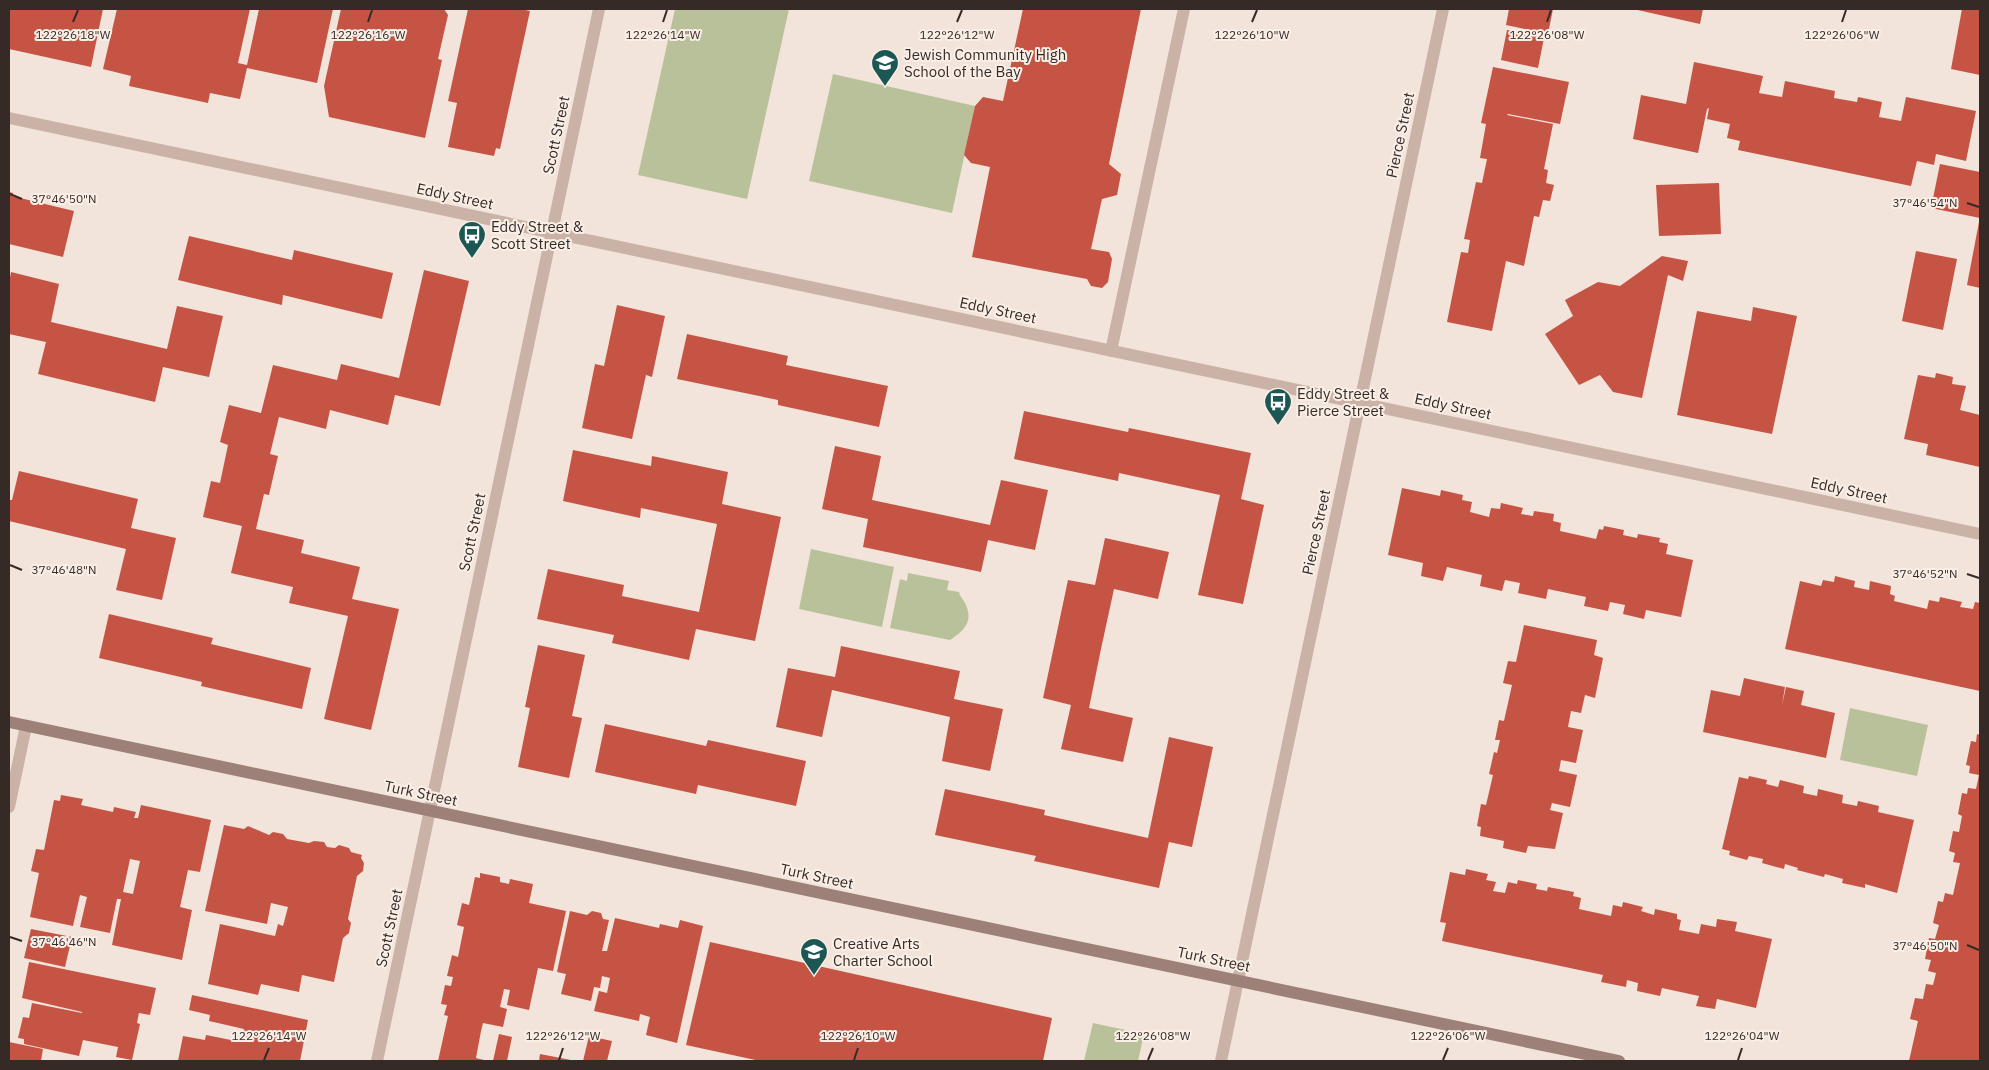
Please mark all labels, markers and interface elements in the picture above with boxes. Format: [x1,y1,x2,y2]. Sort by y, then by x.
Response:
text: 122°26'18"W [36,27,111,42]
text: 122°26'16"W [331,27,406,42]
text: 122°26'14"W [626,27,701,42]
text: 122°26'12"W [920,27,995,42]
text: 122°26'10"W [1215,27,1290,42]
text: 122°26'08"W [1510,27,1585,42]
text: 122°26'06"W [1805,27,1880,42]
place label: Jewish Community High School of the Bay [904,45,1066,81]
school or university icon: Jewish Community High School of the Bay [870,48,900,87]
street label: Pierce Street [1382,91,1418,179]
street label: Scott Street [538,94,574,176]
street label: Eddy Street [415,179,495,213]
text: 37°46'50"N [31,191,97,206]
text: 37°46'54"N [1892,195,1958,210]
place label: Eddy Street & Scott Street [491,217,584,253]
bus stop icon: Eddy Street & Scott Street [457,220,487,259]
street label: Eddy Street [958,293,1038,327]
place label: Eddy Street & Pierce Street [1297,384,1390,420]
bus stop icon: Eddy Street & Pierce Street [1263,387,1293,426]
street label: Eddy Street [1413,389,1493,423]
street label: Eddy Street [1809,473,1889,507]
street label: Pierce Street [1298,488,1334,576]
street label: Scott Street [454,491,490,573]
text: 37°46'48"N [31,562,97,577]
text: 37°46'52"N [1892,566,1958,581]
street label: Turk Street [383,776,459,810]
street label: Turk Street [779,859,855,893]
street label: Scott Street [371,887,407,969]
text: 37°46'46"N [31,934,97,949]
place label: Creative Arts Charter School [833,934,933,970]
school or university icon: Creative Arts Charter School [799,937,829,976]
text: 37°46'50"N [1892,938,1958,953]
street label: Turk Street [1176,942,1252,976]
text: 122°26'14"W [232,1028,307,1043]
text: 122°26'12"W [526,1028,601,1043]
text: 122°26'10"W [821,1028,896,1043]
text: 122°26'08"W [1116,1028,1191,1043]
text: 122°26'06"W [1411,1028,1486,1043]
text: 122°26'04"W [1705,1028,1780,1043]

